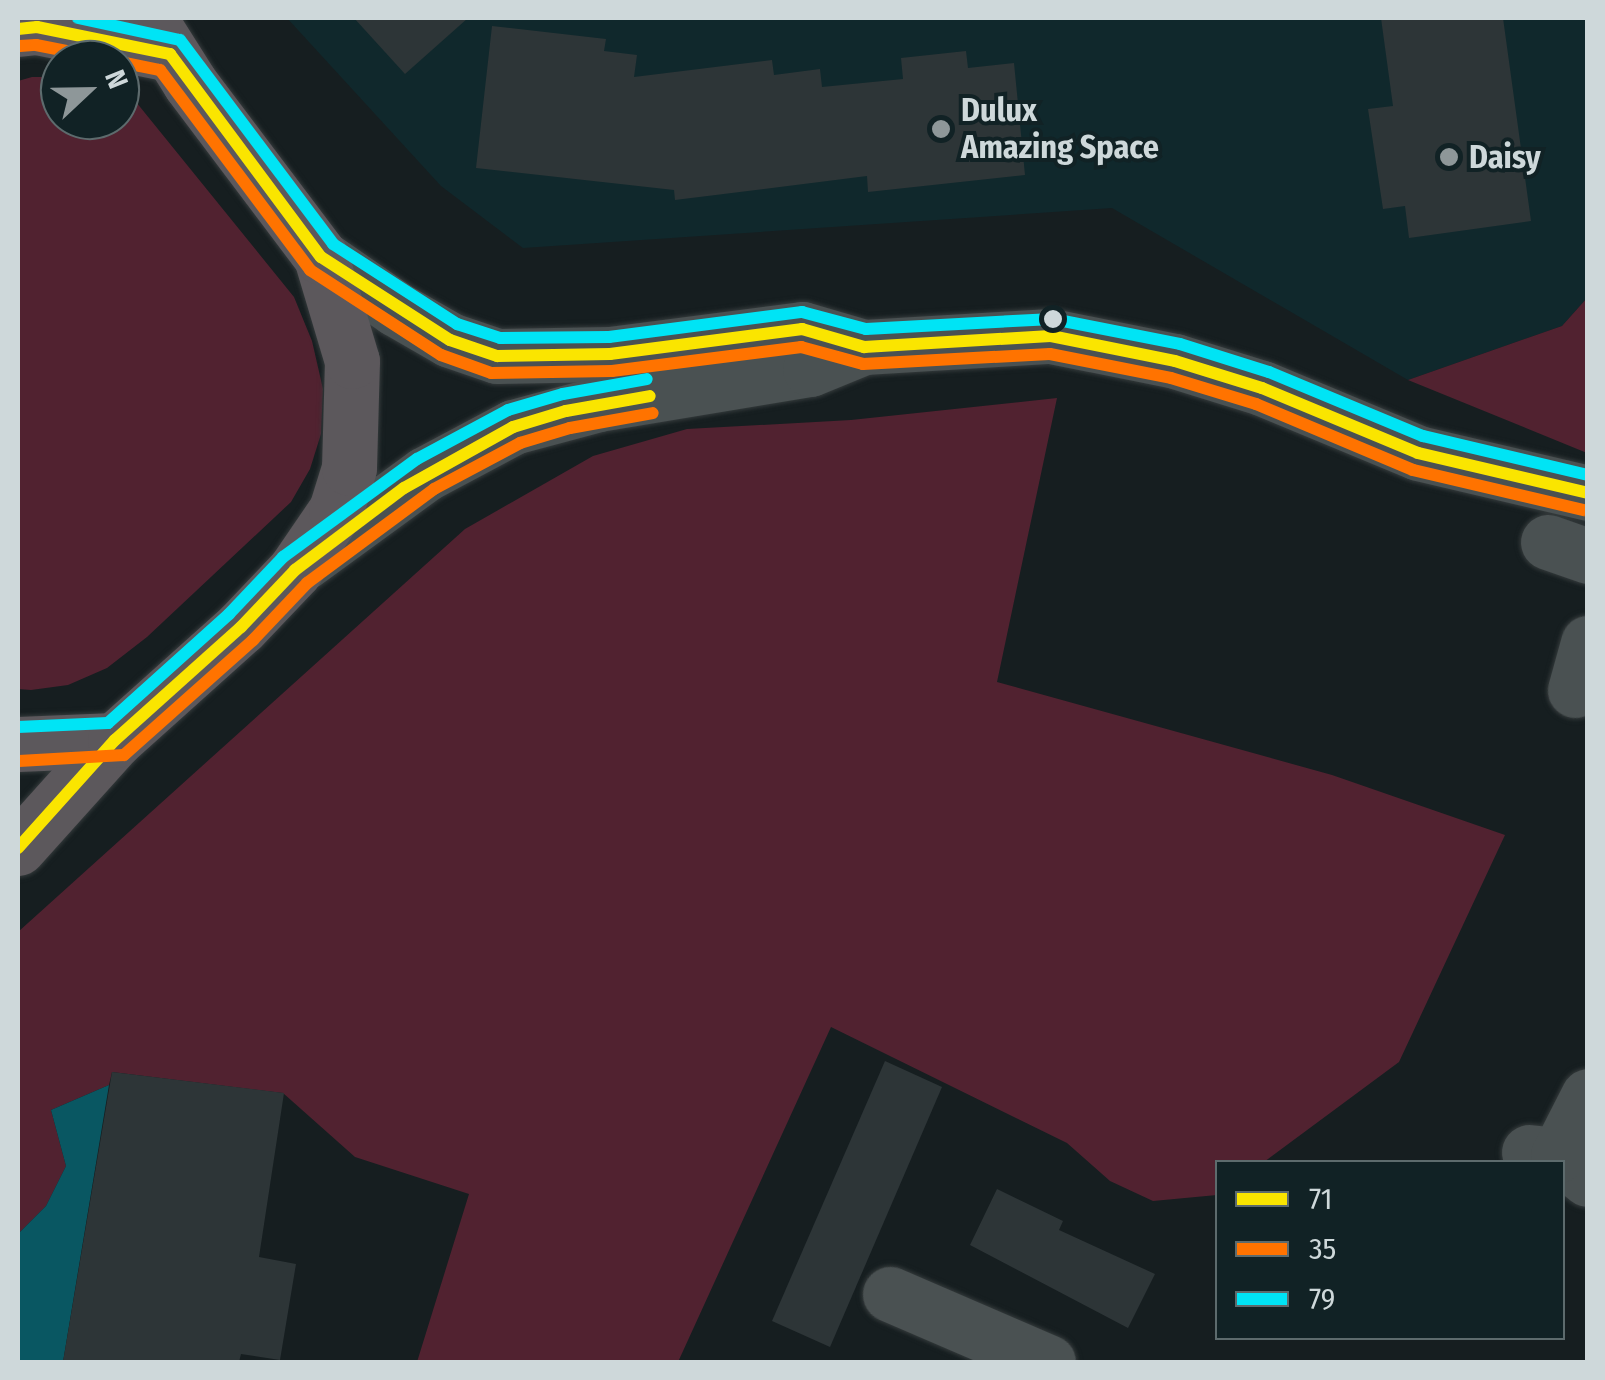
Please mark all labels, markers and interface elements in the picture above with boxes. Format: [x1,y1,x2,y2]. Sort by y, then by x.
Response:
north arrow [40,40,140,140]
text: N [98,65,135,93]
place label: Dulux Amazing Space [961,92,1159,167]
marker: Dulux Amazing Space [930,118,952,140]
place label: Daisy [1469,138,1541,176]
marker: Daisy [1438,146,1460,168]
unlabelled marker [1043,309,1063,329]
legend [1215,1160,1565,1340]
text: 71 [1309,1181,1332,1217]
text: 35 [1309,1231,1336,1267]
text: 79 [1309,1281,1335,1317]

